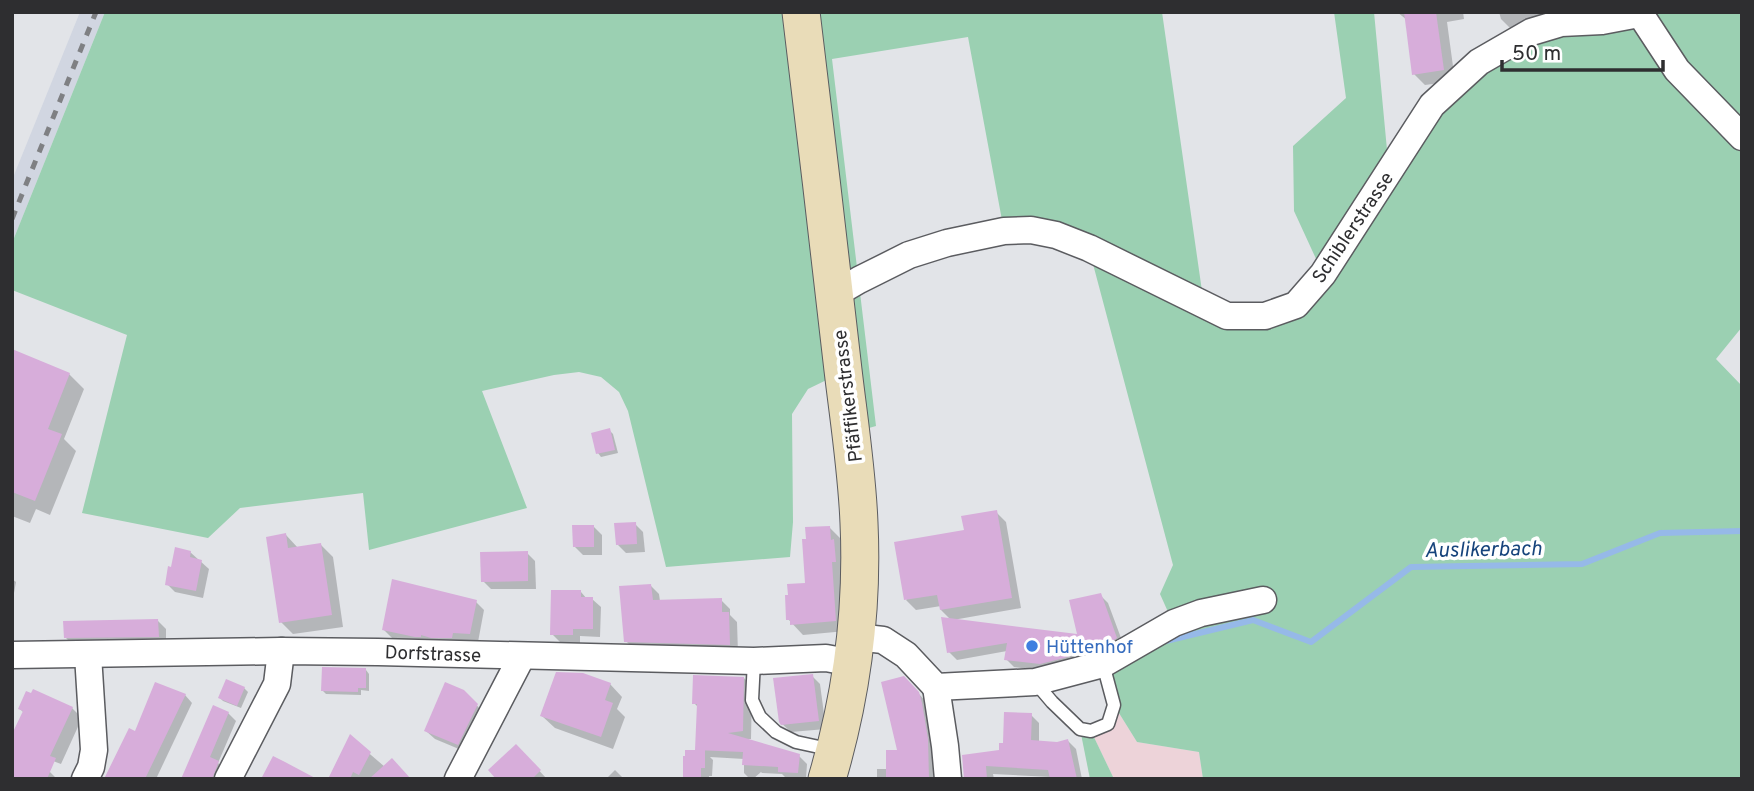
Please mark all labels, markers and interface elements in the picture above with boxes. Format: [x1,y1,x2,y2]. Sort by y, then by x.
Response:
scale bar [1502,28,1663,72]
text: 50 m [1512,41,1561,68]
street label: Schiblerstrasse [1308,168,1400,288]
street label: Pfäffikerstrasse [829,328,869,463]
water label: Auslikerbach [1424,536,1543,565]
place label: Hüttenhof [1046,636,1133,660]
marker: Hüttenhof [1024,638,1040,654]
street label: Dorfstrasse [384,641,482,669]

